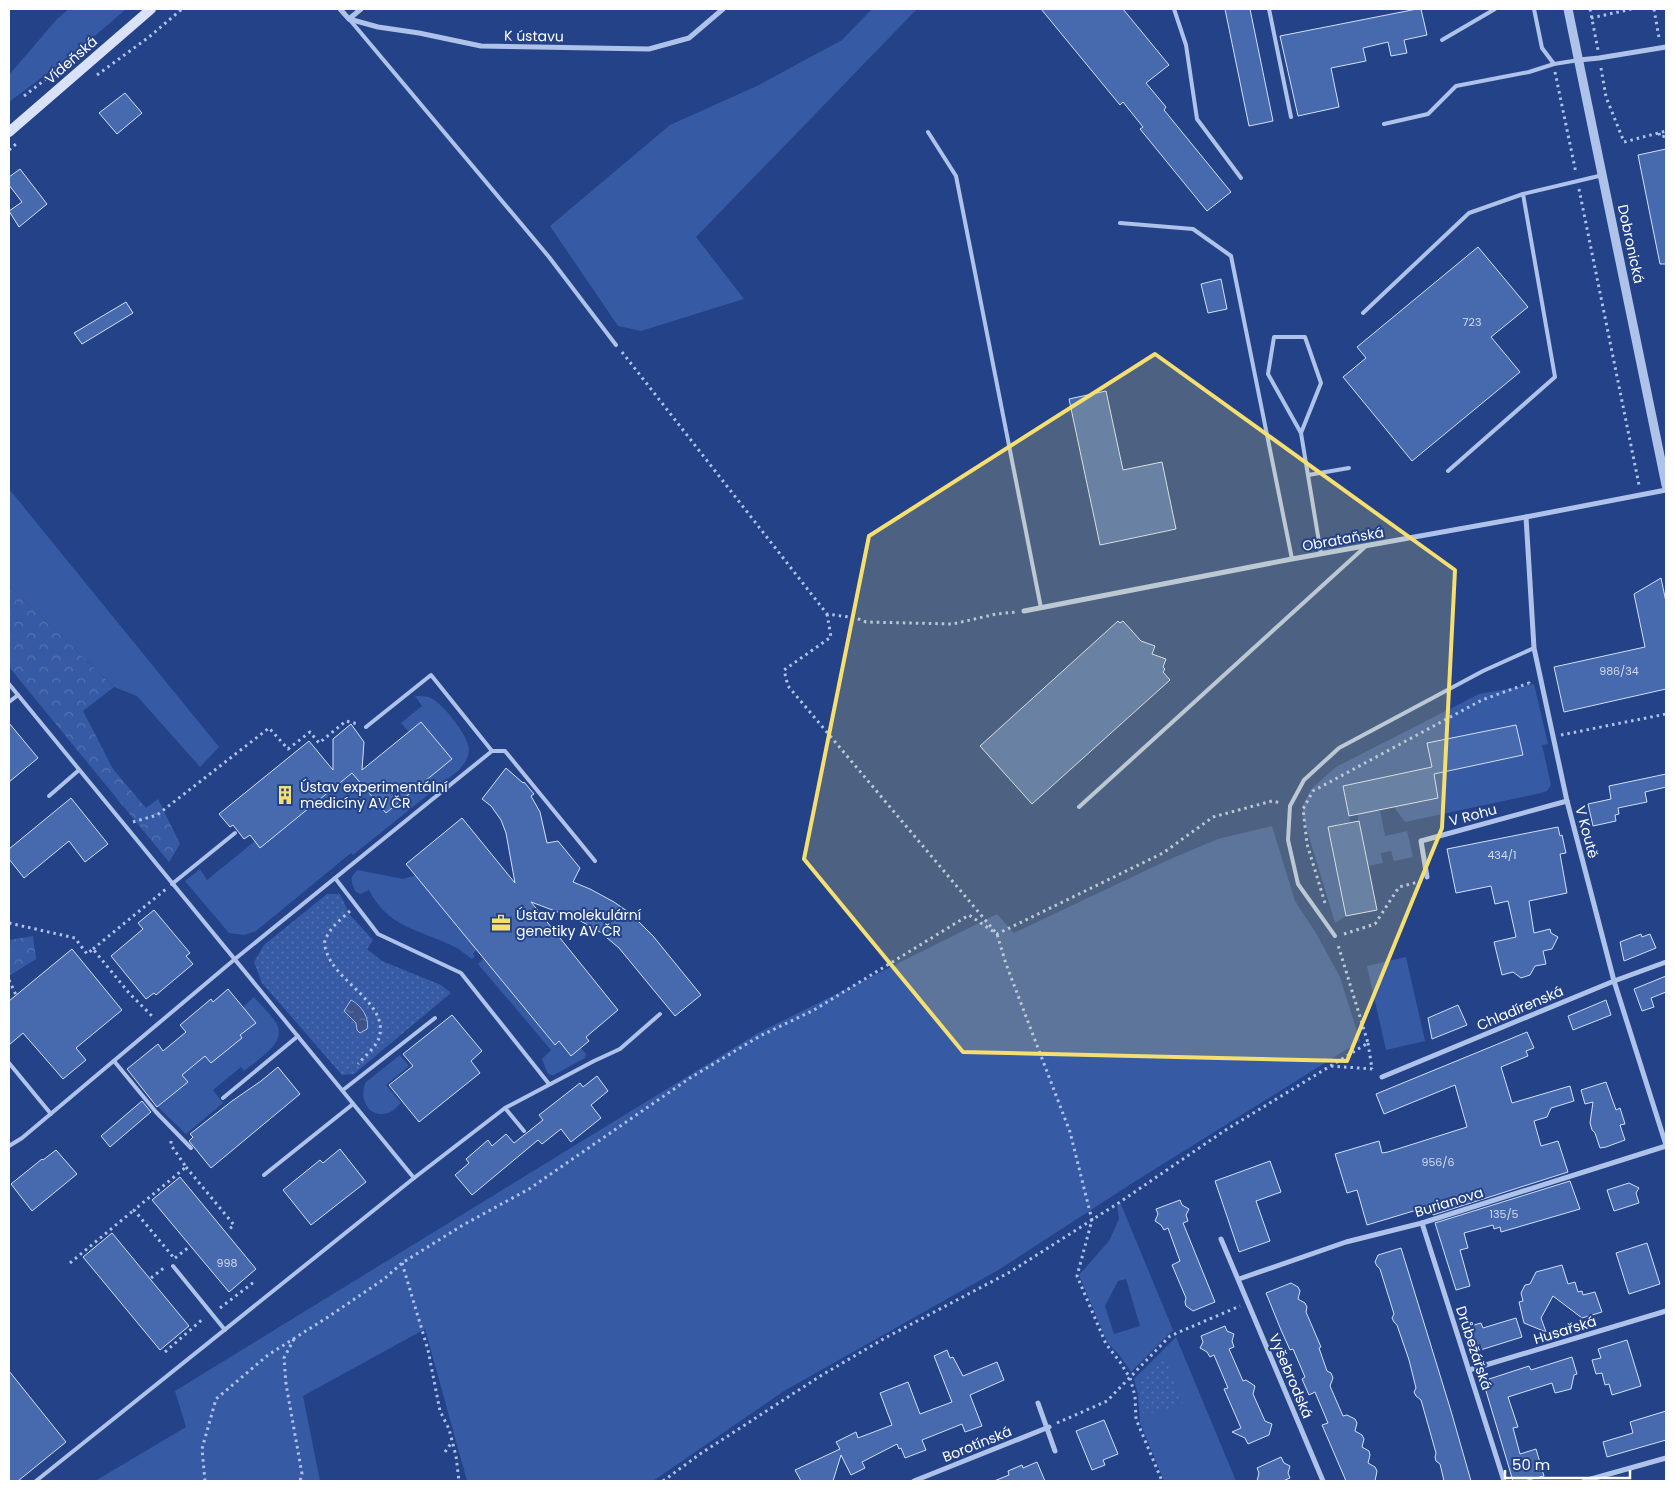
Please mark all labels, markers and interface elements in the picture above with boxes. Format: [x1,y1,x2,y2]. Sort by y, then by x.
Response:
street label: K ústavu [504,25,564,47]
street label: Vídeňská [40,31,102,89]
street label: Dobronická [1613,203,1649,285]
house number: 723 [1463,314,1481,330]
street label: Obrataňská [1301,522,1385,556]
house number: 986/34 [1599,663,1639,679]
place label: Ústav experimentální medicíny AV ČR [300,777,448,813]
building icon: Ústav experimentální medicíny AV ČR [274,784,296,806]
street label: V Rohu [1447,799,1499,831]
street label: V Koutě [1570,804,1604,861]
house number: 434/1 [1487,847,1517,863]
place label: Ústav molekulární genetiky AV ČR [516,905,642,941]
office icon: Ústav molekulární genetiky AV ČR [490,912,512,934]
street label: Chladírenská [1474,981,1566,1035]
house number: 956/6 [1421,1154,1455,1170]
street label: Burianova [1412,1182,1486,1222]
house number: 135/5 [1489,1206,1519,1222]
house number: 998 [217,1255,237,1271]
street label: Drůbežářská [1451,1303,1497,1393]
street label: Husařská [1531,1311,1599,1349]
street label: Vyšebrodská [1264,1330,1318,1422]
street label: Borotínská [939,1421,1015,1467]
scale bar [1505,1448,1630,1480]
text: 50 m [1512,1454,1550,1475]

